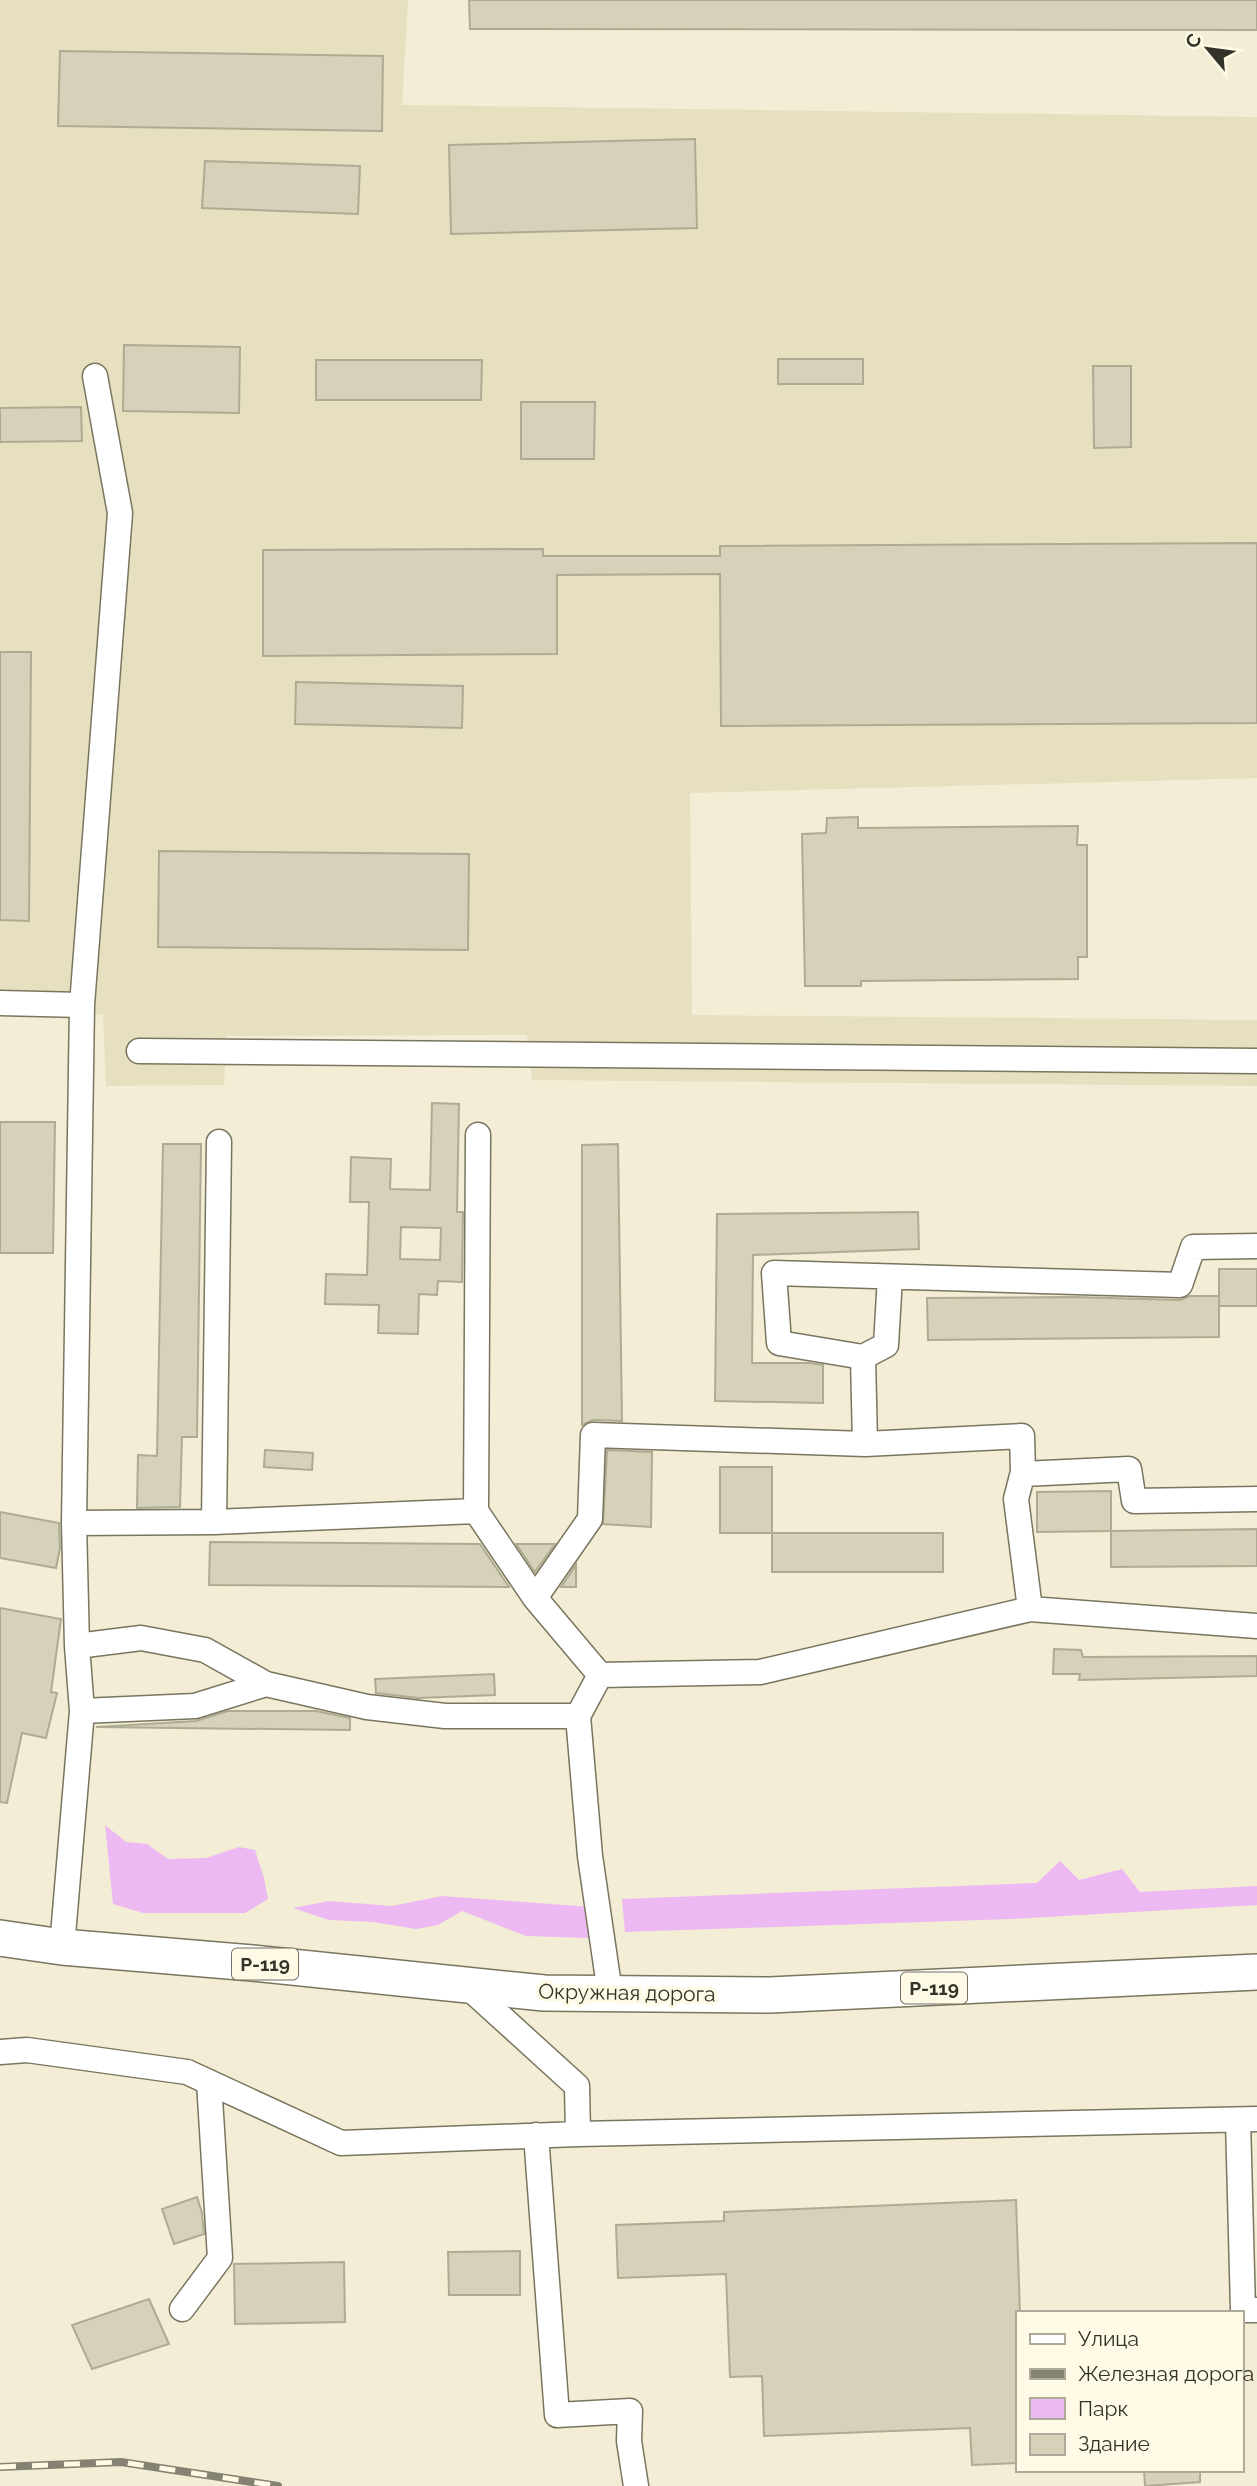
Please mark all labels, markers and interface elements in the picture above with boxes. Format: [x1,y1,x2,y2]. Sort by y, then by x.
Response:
north arrow [1173,14,1243,84]
text: С [1180,30,1206,52]
road number: Р-119 [232,1948,298,1980]
road number: Р-119 [901,1972,967,2004]
street label: Окружная дорога [538,1978,716,2007]
legend [1016,2311,1243,2472]
text: Улица [1078,2326,1139,2351]
text: Железная дорога [1078,2361,1254,2386]
text: Парк [1078,2396,1128,2421]
text: Здание [1078,2431,1150,2456]

